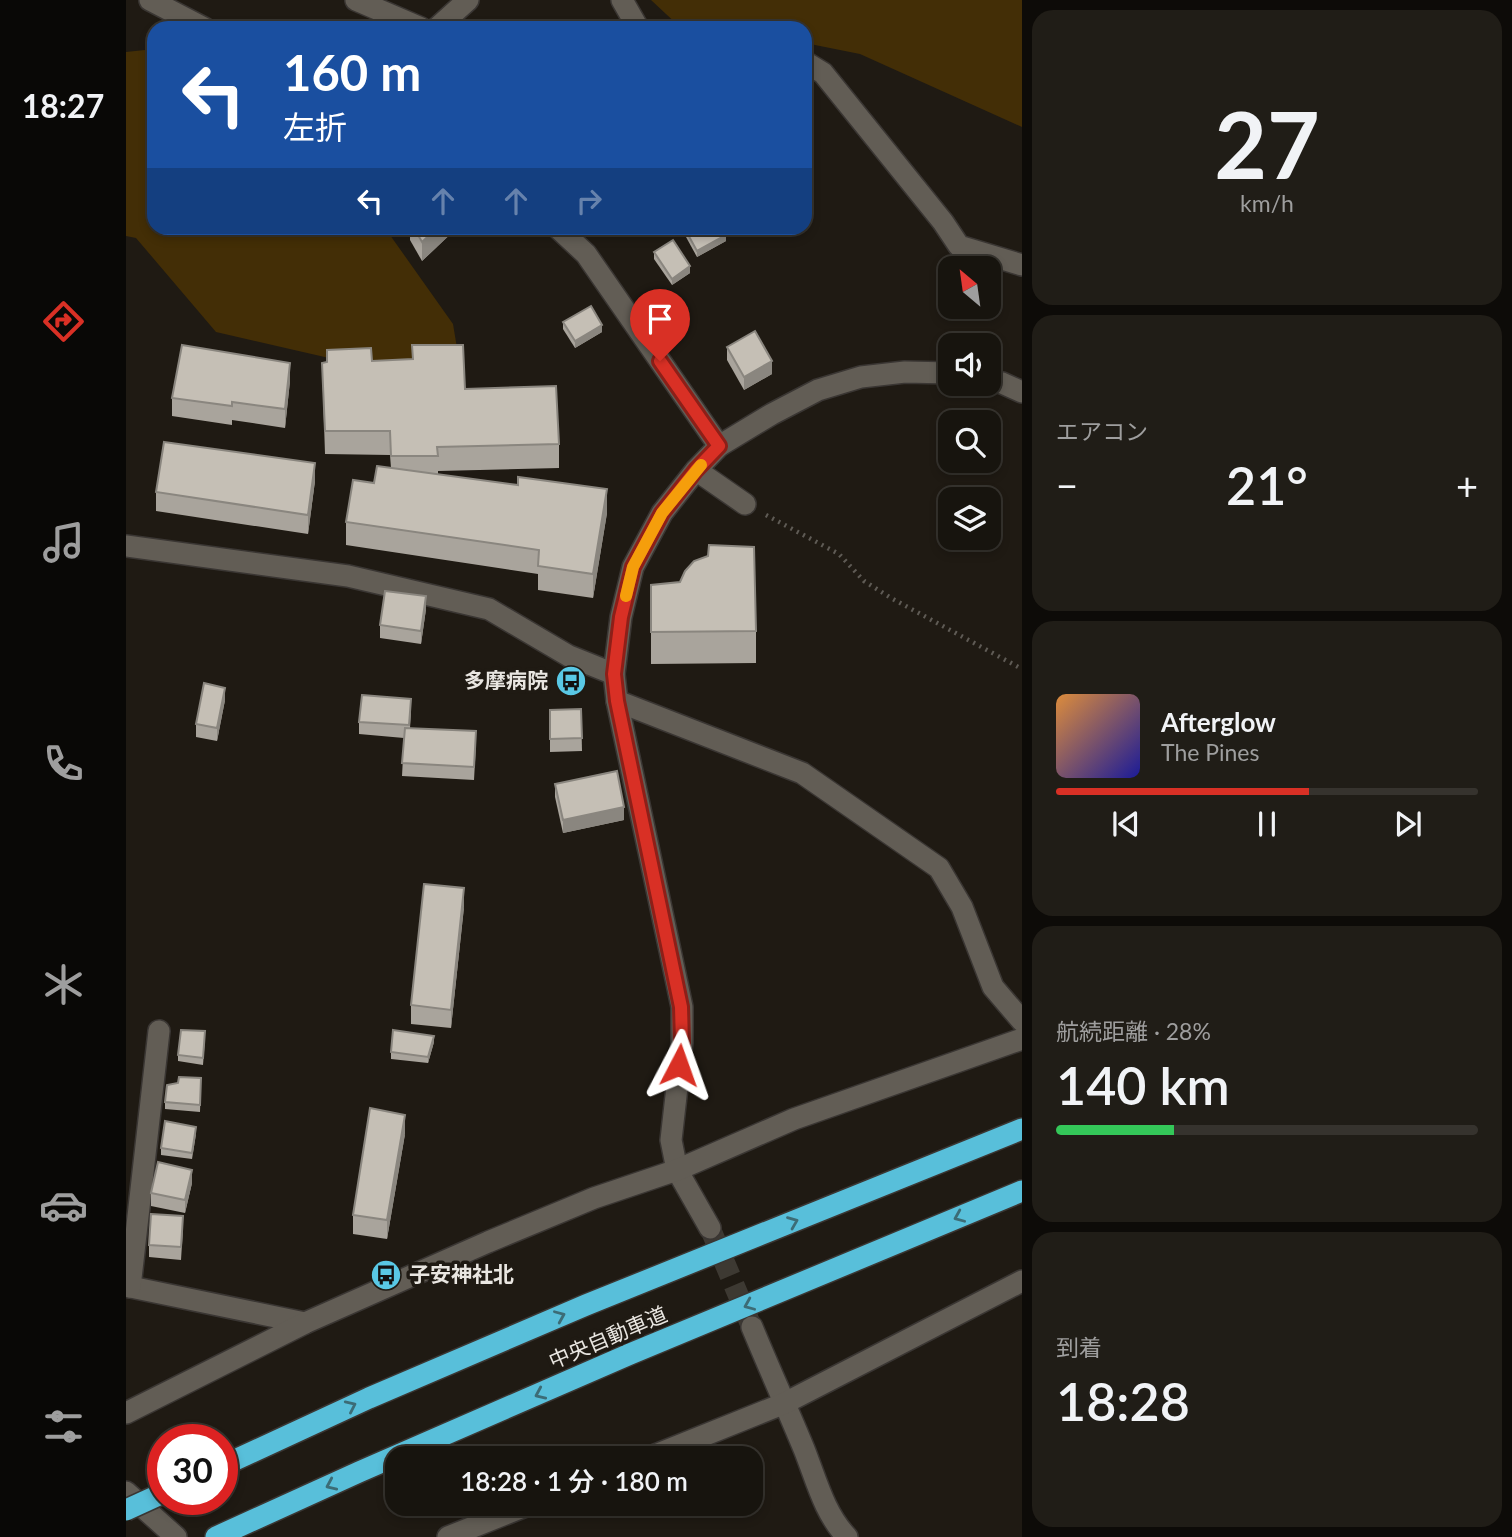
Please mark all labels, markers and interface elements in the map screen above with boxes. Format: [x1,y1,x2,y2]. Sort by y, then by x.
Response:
text: 160 m [283,43,421,101]
icon: left [168,49,259,140]
text: 18:27 [22,86,104,125]
text: 27 [1214,89,1320,198]
text: 左折 [283,107,347,146]
icon: left [351,182,389,220]
icon: ahead [424,182,462,220]
icon: ahead [497,182,535,220]
icon: right [570,182,608,220]
text: km/h [1240,189,1294,217]
north arrow [938,256,1001,318]
map controls [938,256,1001,550]
pin [630,289,690,361]
icon: directions [39,297,88,346]
icon: arrive [641,300,679,338]
button: sound [938,333,1001,396]
button: search [938,410,1001,473]
text: エアコン [1056,417,1148,445]
text: 21° [1226,454,1308,516]
text: − [1056,462,1078,508]
text: + [1456,462,1478,508]
button: layers [938,487,1001,550]
icon: music [39,518,88,567]
bus stop icon: 多摩病院 [554,664,588,698]
place label: 多摩病院 [464,667,548,692]
text: Afterglow [1161,706,1276,738]
text: The Pines [1161,738,1259,766]
icon: phone [39,739,88,788]
icon: previous [1107,805,1145,843]
icon: pause [1248,805,1286,843]
icon: next [1389,805,1427,843]
icon: climate [39,960,88,1009]
text: 航続距離 · 28% [1056,1017,1211,1045]
position arrow [642,1028,716,1102]
text: 140 km [1056,1054,1230,1116]
icon: car [39,1181,88,1230]
one-way arrow [954,1209,966,1223]
one-way arrow [787,1216,799,1230]
bus stop icon: 子安神社北 [369,1258,403,1292]
place label: 子安神社北 [409,1261,514,1286]
one-way arrow [744,1296,756,1310]
street label: 中央自動車道 [545,1300,670,1373]
one-way arrow [552,1310,565,1324]
text: 到着 [1056,1333,1102,1361]
text: 18:28 [1056,1370,1190,1432]
one-way arrow [534,1385,546,1399]
one-way arrow [344,1400,356,1414]
icon: filters [39,1402,88,1451]
speed limit sign: 30 [147,1424,238,1515]
text: 18:28 · 1 分 · 180 m [460,1465,688,1497]
one-way arrow [326,1477,338,1491]

